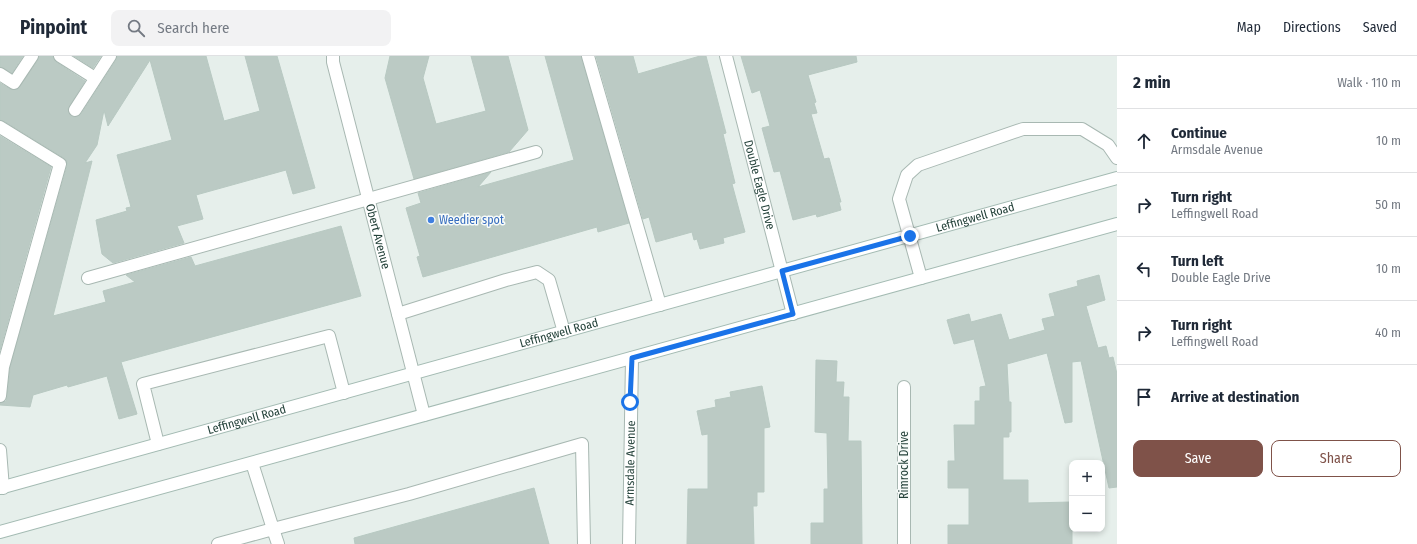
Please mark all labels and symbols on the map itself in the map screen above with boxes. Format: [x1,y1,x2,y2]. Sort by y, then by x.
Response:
street label: Double Eagle Drive [741,138,778,231]
street label: Leffingwell Road [934,200,1016,235]
street label: Obert Avenue [363,202,393,271]
place label: Weedier spot [439,213,504,227]
marker: Weedier spot [426,215,436,225]
route end [901,227,919,245]
street label: Leffingwell Road [518,315,600,350]
route start [621,393,639,411]
street label: Leffingwell Road [206,402,287,437]
street label: Armsdale Avenue [623,420,638,506]
street label: Rimrock Drive [897,431,911,499]

